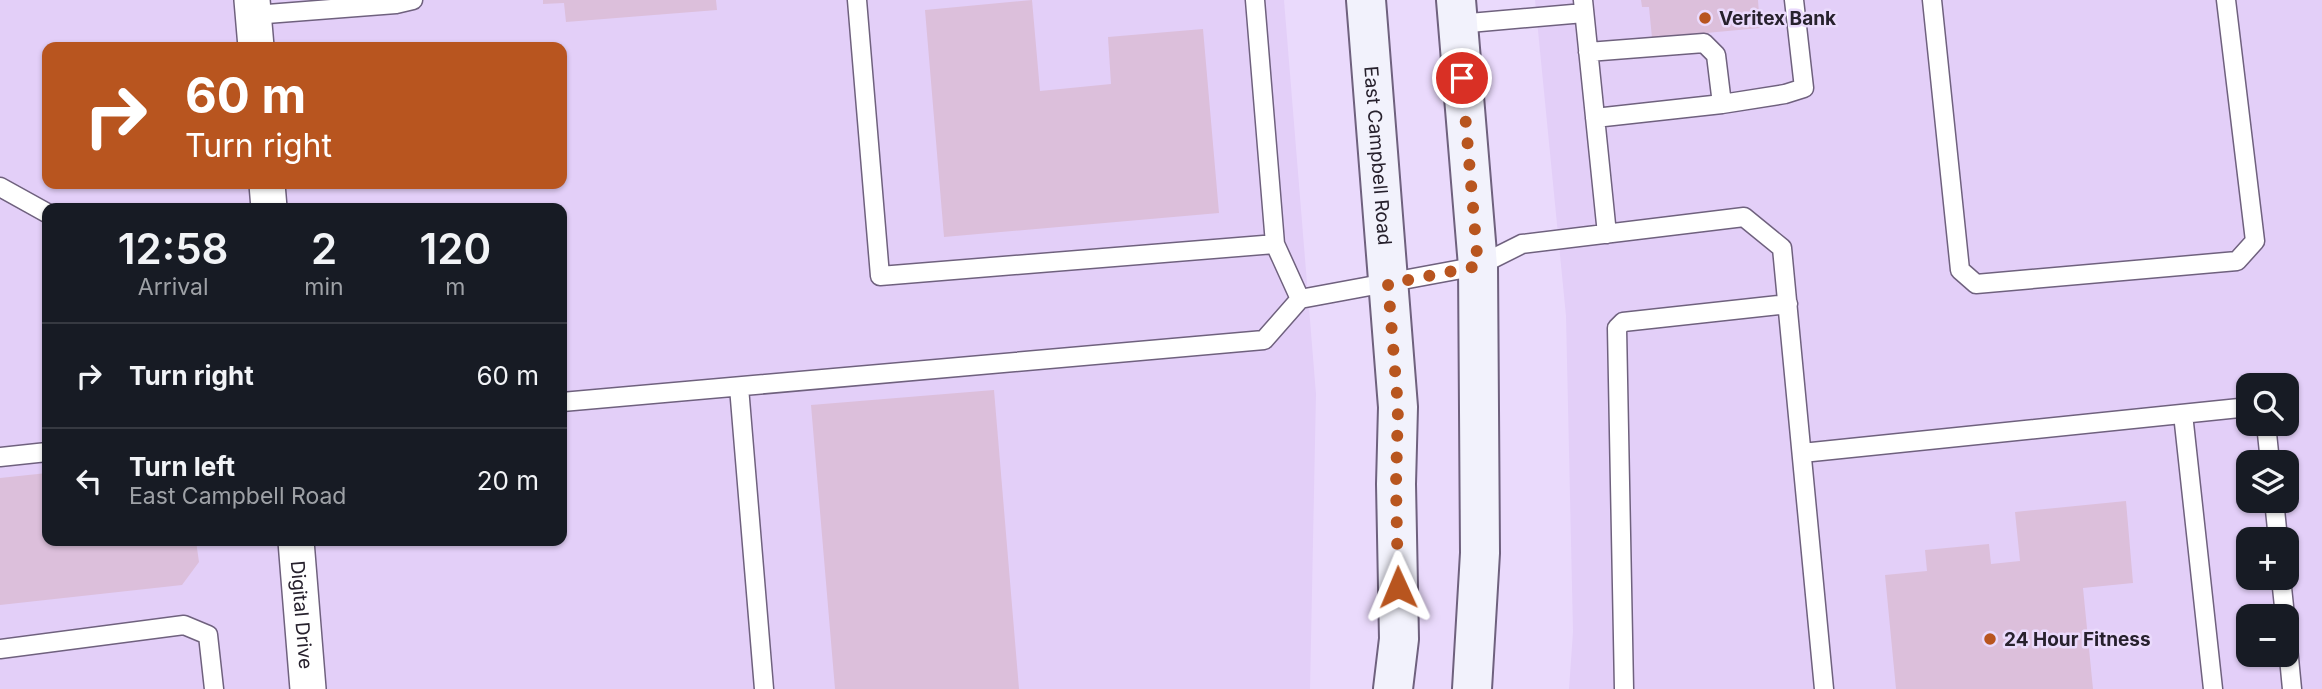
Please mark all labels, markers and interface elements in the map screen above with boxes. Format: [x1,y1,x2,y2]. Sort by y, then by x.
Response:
place label: Veritex Bank [1719,7,1836,30]
marker: Veritex Bank [1697,10,1713,26]
pin [1432,48,1492,108]
icon: arrive [1443,59,1481,97]
street label: East Campbell Road [1359,65,1396,246]
text: 60 m [185,66,306,125]
icon: right [70,70,161,161]
text: Turn right [185,126,332,165]
text: 12:58 [118,223,228,274]
text: 2 [311,223,337,274]
text: 120 [419,223,491,274]
text: Arrival [138,273,209,301]
text: min [304,273,344,301]
text: m [445,273,465,301]
icon: right [70,357,108,395]
text: Turn right [129,360,254,391]
text: 60 m [476,360,539,391]
map controls [2236,373,2299,667]
button: search [2236,373,2299,436]
button: layers [2236,450,2299,513]
text: Turn left [129,451,235,482]
icon: left [70,462,108,500]
text: 20 m [477,465,539,496]
text: East Campbell Road [129,482,346,510]
button: + [2236,527,2299,590]
position arrow [1361,550,1435,624]
street label: Digital Drive [286,560,317,670]
button: − [2236,604,2299,667]
place label: 24 Hour Fitness [2004,628,2151,651]
marker: 24 Hour Fitness [1982,631,1998,647]

